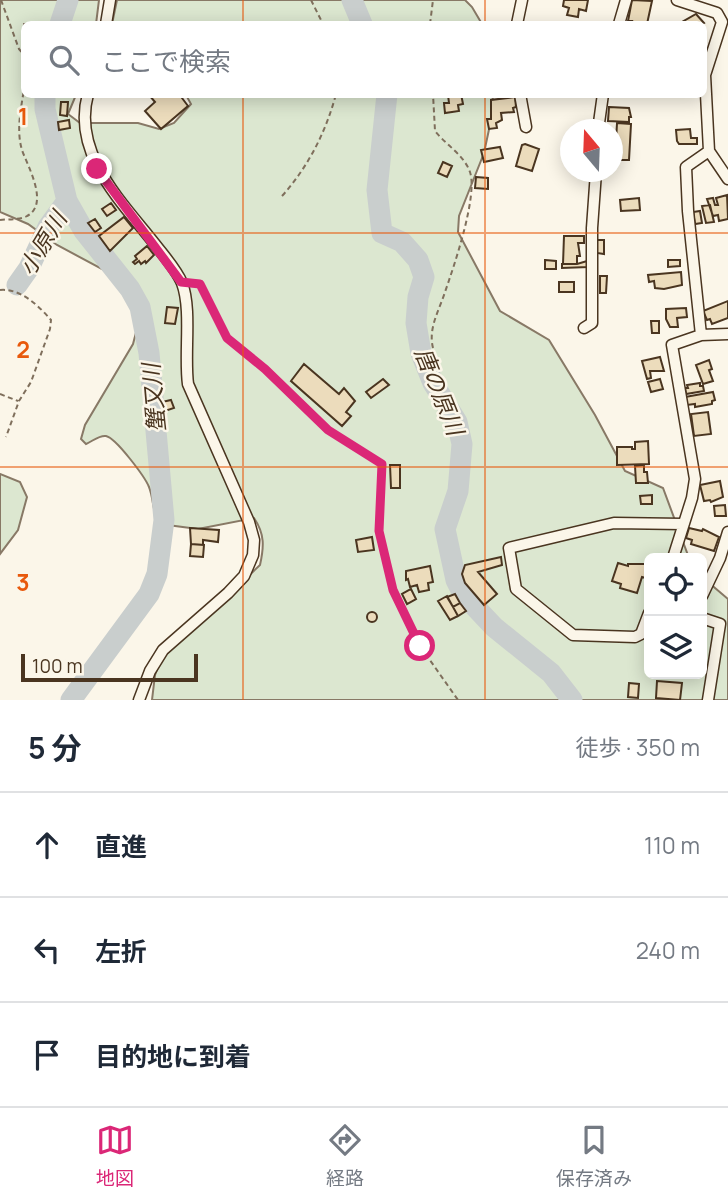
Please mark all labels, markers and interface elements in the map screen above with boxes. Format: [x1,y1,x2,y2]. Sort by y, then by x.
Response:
search box [21,21,707,98]
icon: search [45,41,83,79]
text: ここで検索 [101,43,231,79]
text: 1 [18,100,28,132]
north arrow [560,119,623,182]
route end [81,153,112,184]
water label: 小原川 [11,203,75,281]
text: 2 [16,333,30,365]
water label: 唐の原川 [408,342,473,442]
water label: 蟹又川 [134,359,172,434]
map controls [644,553,707,679]
button: locate [644,553,707,616]
text: 3 [16,566,30,598]
button: layers [644,616,707,679]
route start [404,630,435,661]
scale bar [21,651,198,683]
text: 100 m [32,653,83,679]
text: 5 分 [28,727,82,768]
text: 徒歩 · 350 m [575,731,700,763]
icon: ahead [28,826,66,864]
text: 直進 [95,828,147,864]
text: 110 m [644,829,700,861]
icon: left [28,931,66,969]
text: 左折 [95,933,147,969]
text: 240 m [636,934,700,966]
icon: arrive [28,1036,66,1074]
text: 目的地に到着 [95,1038,251,1074]
tab: 地図 [96,1121,134,1191]
tab: 経路 [326,1121,364,1191]
tab: 保存済み [556,1121,632,1191]

